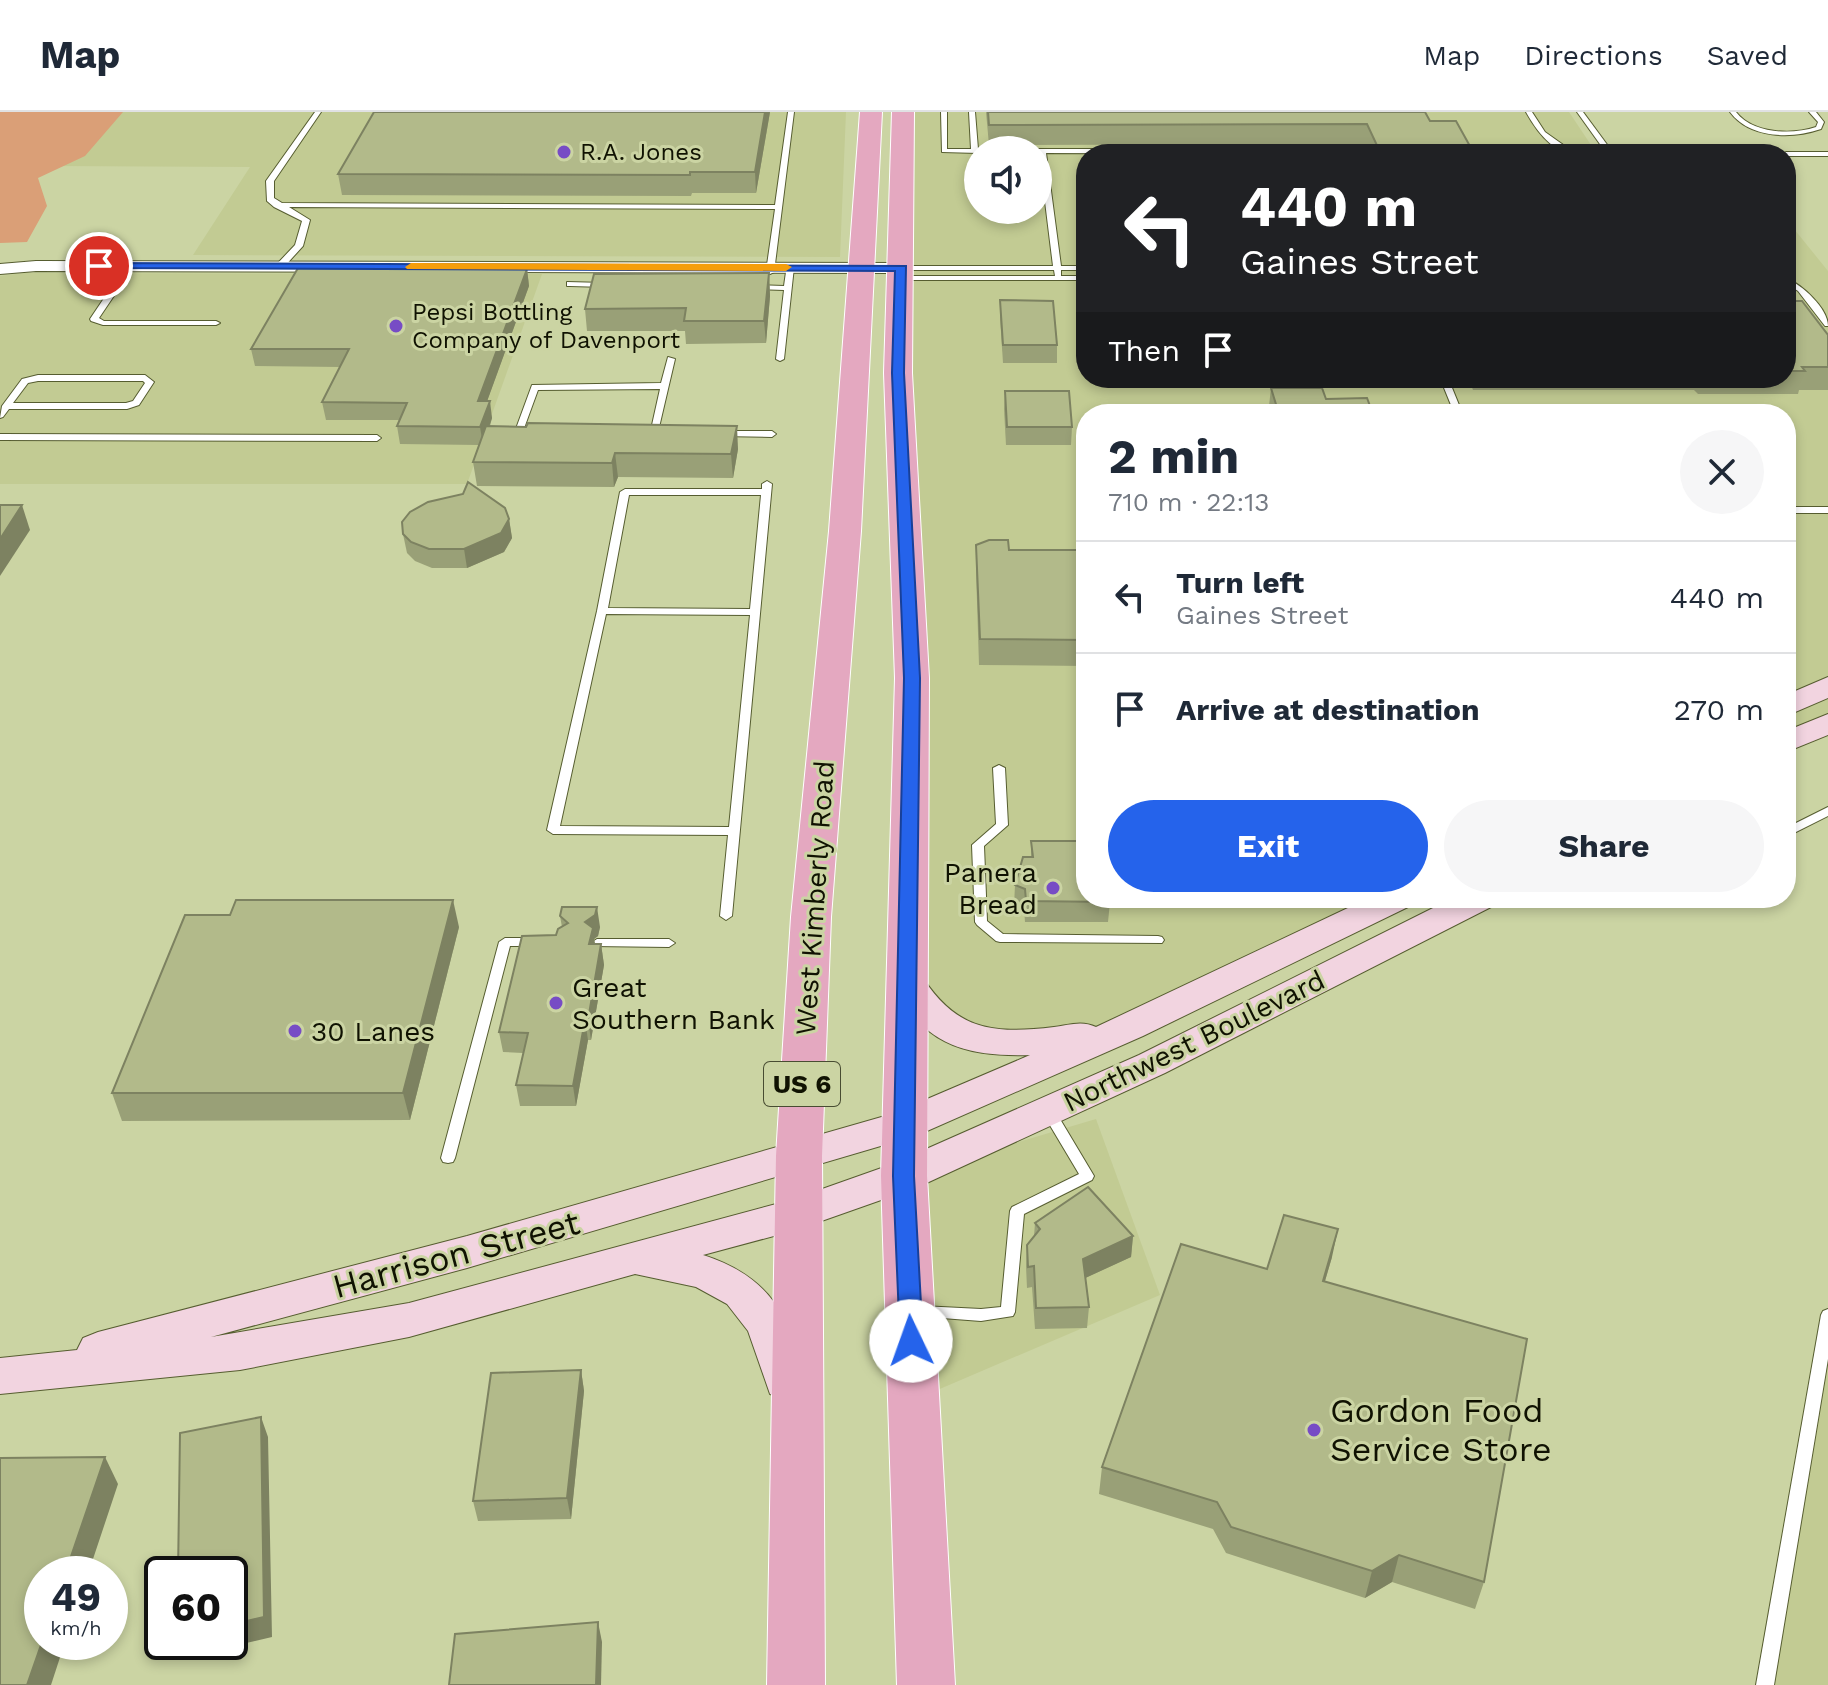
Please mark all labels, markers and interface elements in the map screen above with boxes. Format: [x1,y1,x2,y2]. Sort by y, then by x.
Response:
text: Map [40,33,120,77]
text: Map [1423,39,1480,72]
text: Directions [1524,39,1663,72]
text: Saved [1707,39,1788,72]
map controls [964,136,1052,224]
button: sound [964,136,1052,224]
place label: R.A. Jones [580,138,702,166]
marker: R.A. Jones [555,143,573,161]
text: 440 m [1240,174,1417,240]
icon: left [1108,176,1212,280]
pin [65,232,133,300]
text: Gaines Street [1240,241,1479,283]
icon: arrive [77,244,121,288]
place label: Pepsi Bottling Company of Davenport [412,298,680,354]
marker: Pepsi Bottling Company of Davenport [387,317,405,335]
icon: arrive [1196,328,1240,372]
text: Then [1108,333,1180,368]
text: 2 min [1108,428,1239,485]
button: close [1680,430,1764,514]
text: 710 m · 22:13 [1108,487,1269,517]
text: Turn left [1176,565,1304,600]
icon: left [1108,575,1152,619]
text: 440 m [1670,580,1764,615]
text: Gaines Street [1176,600,1348,630]
icon: arrive [1108,687,1152,731]
text: Arrive at destination [1176,692,1480,727]
text: 270 m [1673,692,1764,727]
street label: West Kimberly Road [789,760,841,1036]
button: Exit [1108,800,1428,892]
button: Share [1444,800,1764,892]
place label: Panera Bread [944,856,1037,921]
marker: Panera Bread [1044,879,1062,897]
street label: Northwest Boulevard [1058,963,1330,1119]
place label: Great Southern Bank [572,971,775,1036]
marker: Great Southern Bank [547,994,565,1012]
place label: 30 Lanes [311,1015,435,1048]
marker: 30 Lanes [286,1022,304,1040]
road number: US 6 [764,1062,840,1106]
street label: Harrison Street [328,1202,584,1306]
position arrow [869,1299,953,1383]
place label: Gordon Food Service Store [1330,1390,1552,1469]
marker: Gordon Food Service Store [1305,1421,1323,1439]
speed limit sign: 60 [144,1556,248,1660]
text: 49 [51,1574,101,1621]
text: km/h [50,1616,102,1640]

